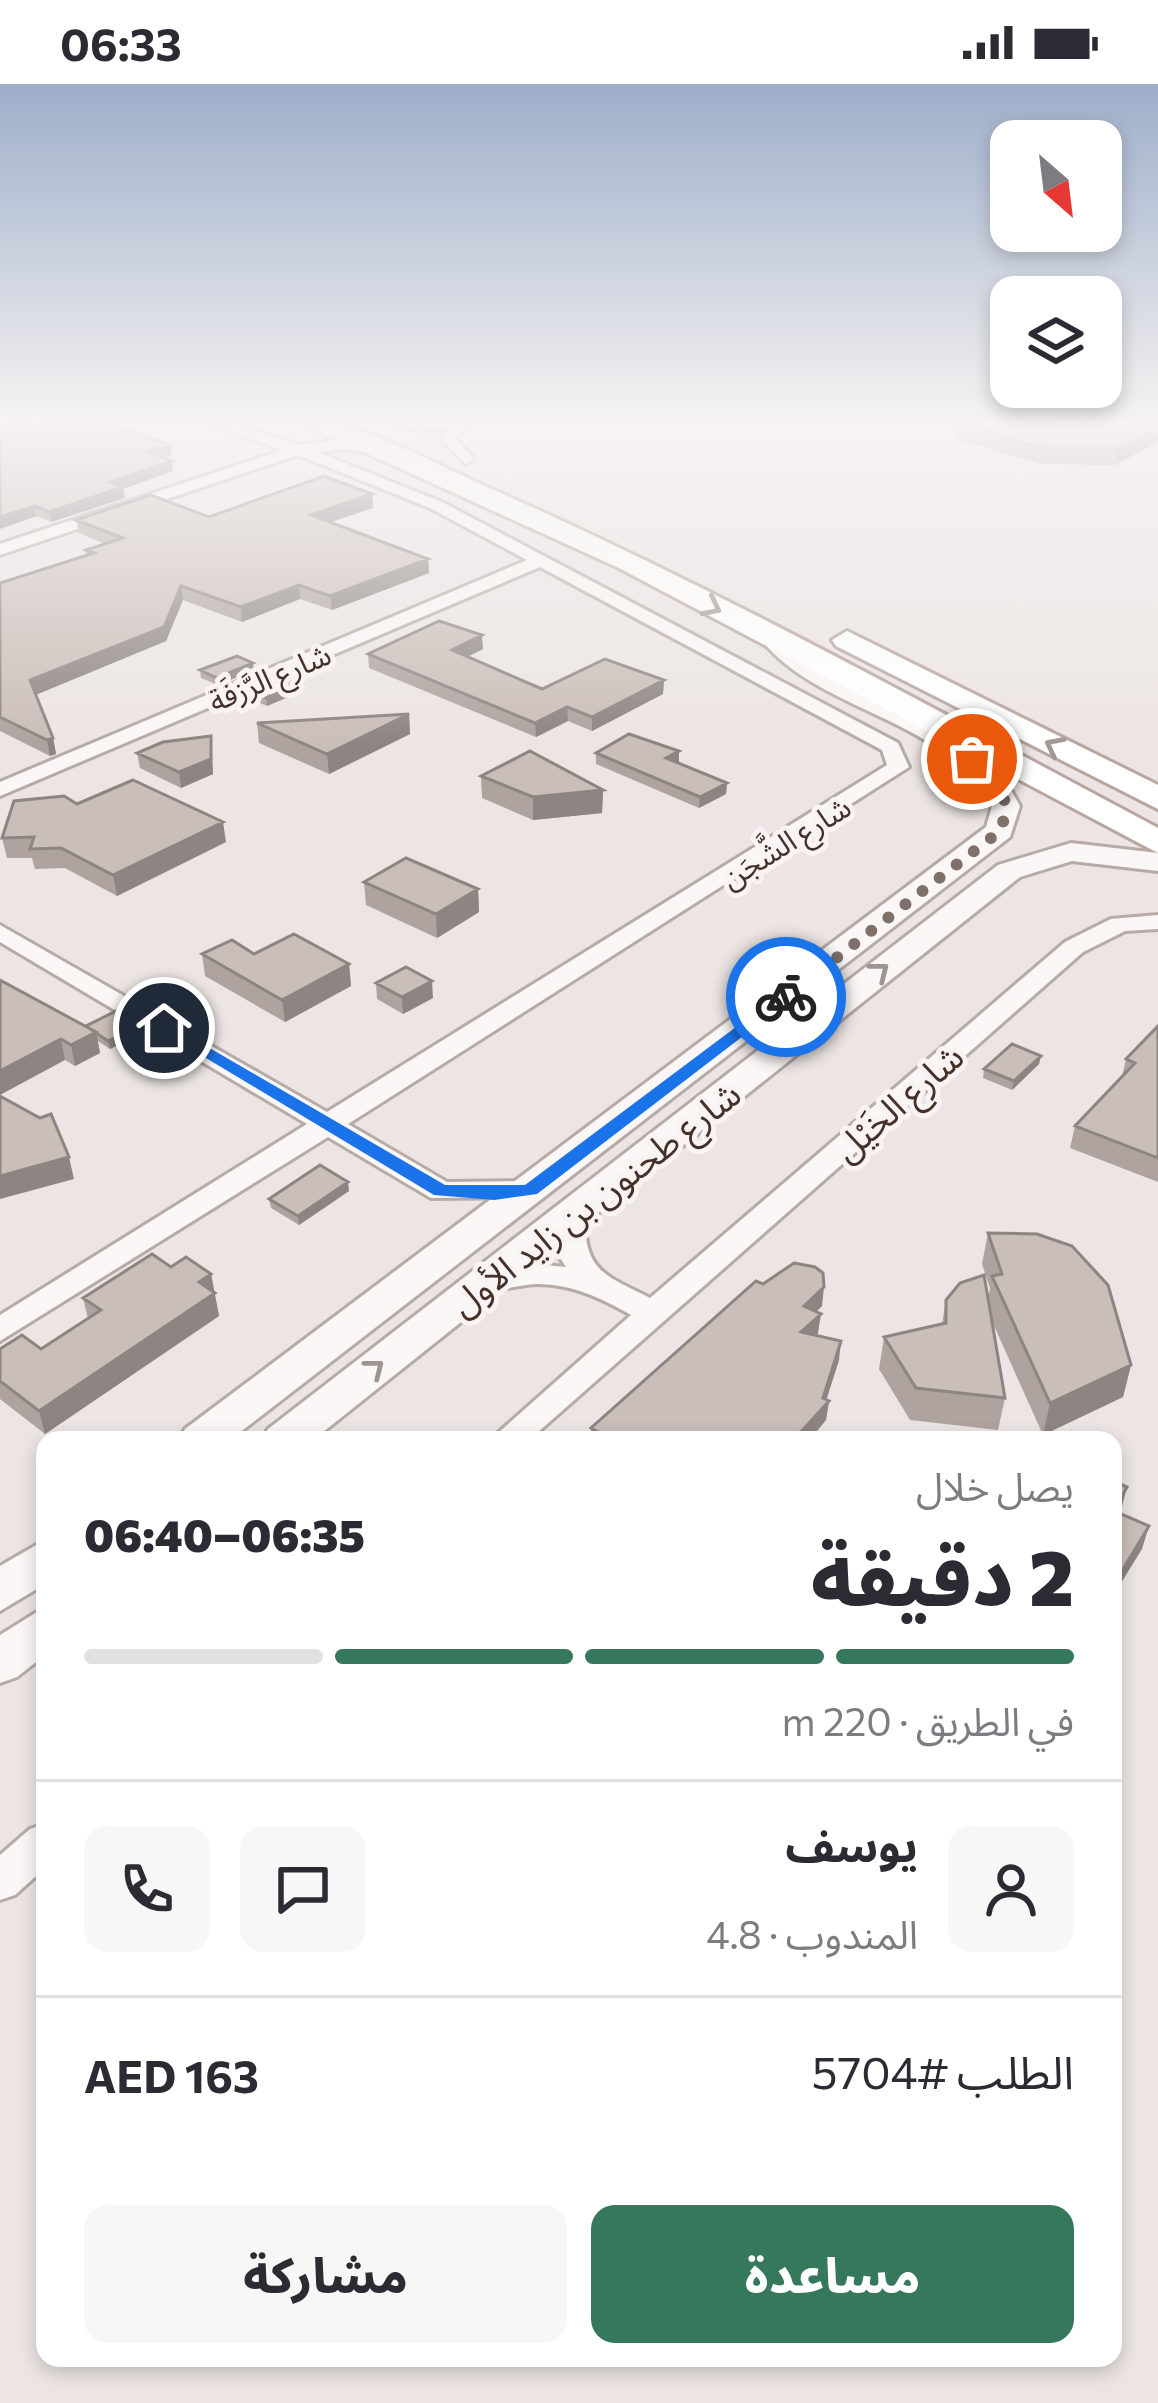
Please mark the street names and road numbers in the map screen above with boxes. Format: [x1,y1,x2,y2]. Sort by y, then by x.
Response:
street label: شارع الرَّزفَة [202,634,338,724]
street label: شارع الشَّجَن [712,785,860,900]
street label: شارع الخَيْل [823,1033,976,1175]
street label: شارع طحنون بن زايد الأول [440,1070,752,1330]

